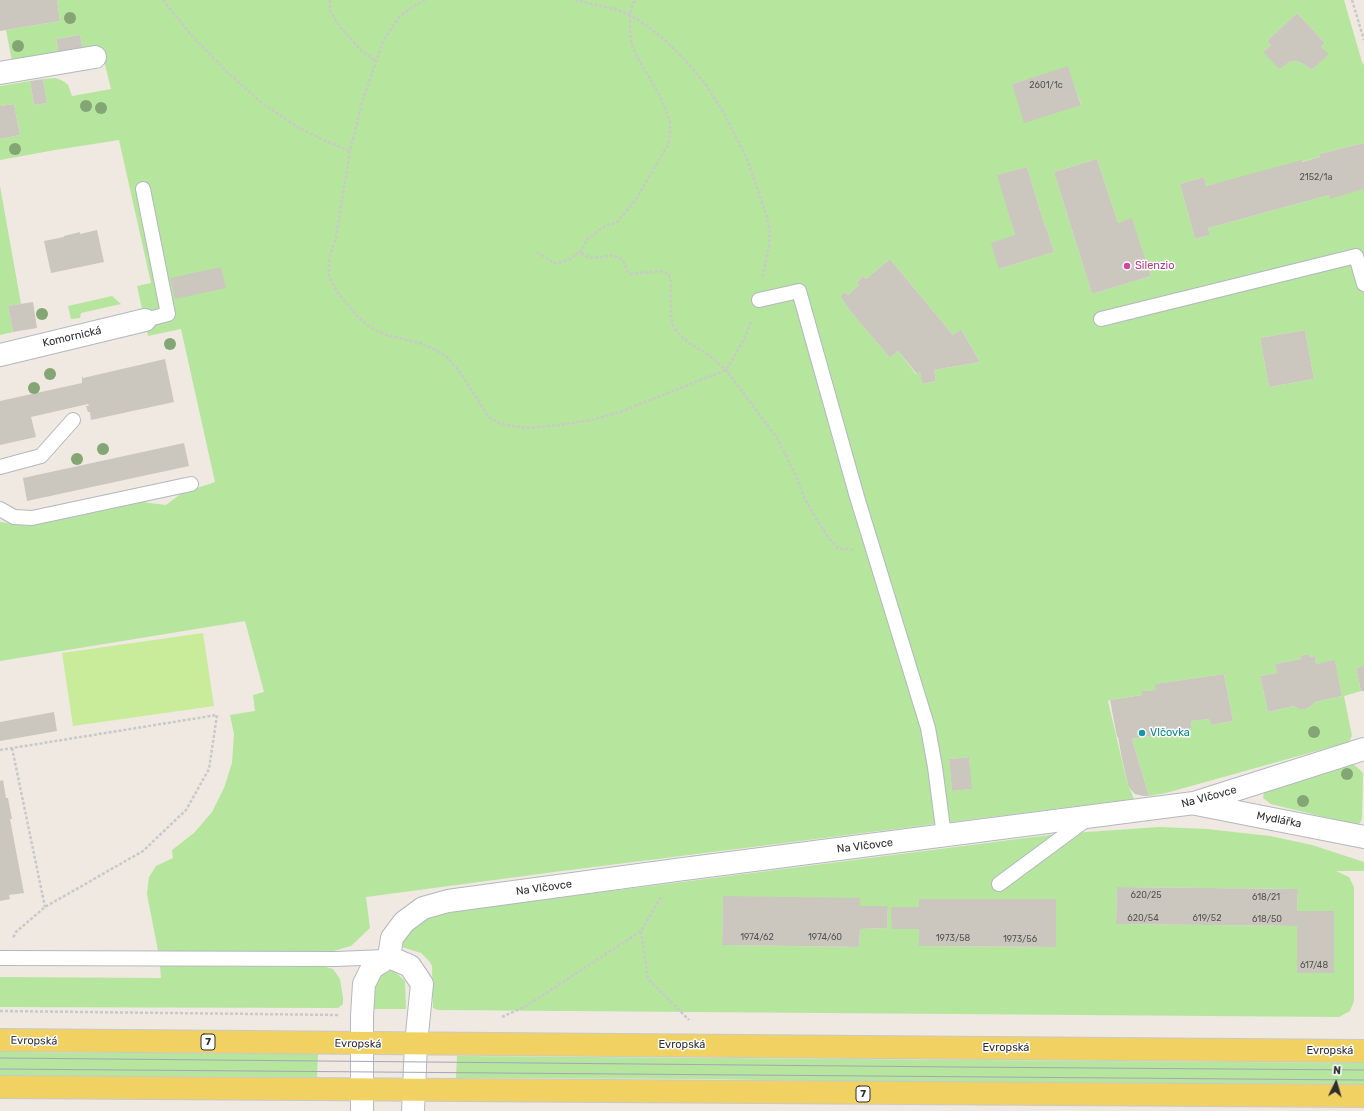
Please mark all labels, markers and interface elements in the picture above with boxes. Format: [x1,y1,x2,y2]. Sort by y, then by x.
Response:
house number: 2601/1c [1029,80,1063,90]
house number: 2152/1a [1300,172,1332,182]
place label: Silenzio [1135,259,1175,273]
marker: Silenzio [1122,261,1132,271]
street label: Komornická [41,324,103,350]
place label: Vlčovka [1150,726,1190,740]
marker: Vlčovka [1137,728,1147,738]
street label: Na Vlčovce [1180,783,1238,811]
street label: Mydlářka [1255,809,1303,831]
street label: Na Vlčovce [836,836,894,856]
street label: Na Vlčovce [515,878,573,898]
house number: 620/25 [1130,890,1162,900]
house number: 618/21 [1252,892,1280,902]
house number: 620/54 [1127,913,1159,923]
house number: 619/52 [1193,913,1221,923]
house number: 618/50 [1252,914,1282,924]
house number: 1974/62 [740,932,774,942]
house number: 1974/60 [808,932,842,942]
house number: 1973/58 [936,933,970,943]
house number: 1973/56 [1003,934,1037,944]
house number: 617/48 [1300,960,1328,970]
street label: Evropská [10,1034,58,1048]
road number: 7 [201,1034,215,1050]
street label: Evropská [334,1037,382,1051]
street label: Evropská [659,1038,705,1052]
street label: Evropská [983,1041,1029,1055]
street label: Evropská [1307,1044,1353,1058]
north arrow [1316,1063,1356,1103]
text: N [1333,1064,1342,1077]
road number: 7 [856,1086,870,1102]

